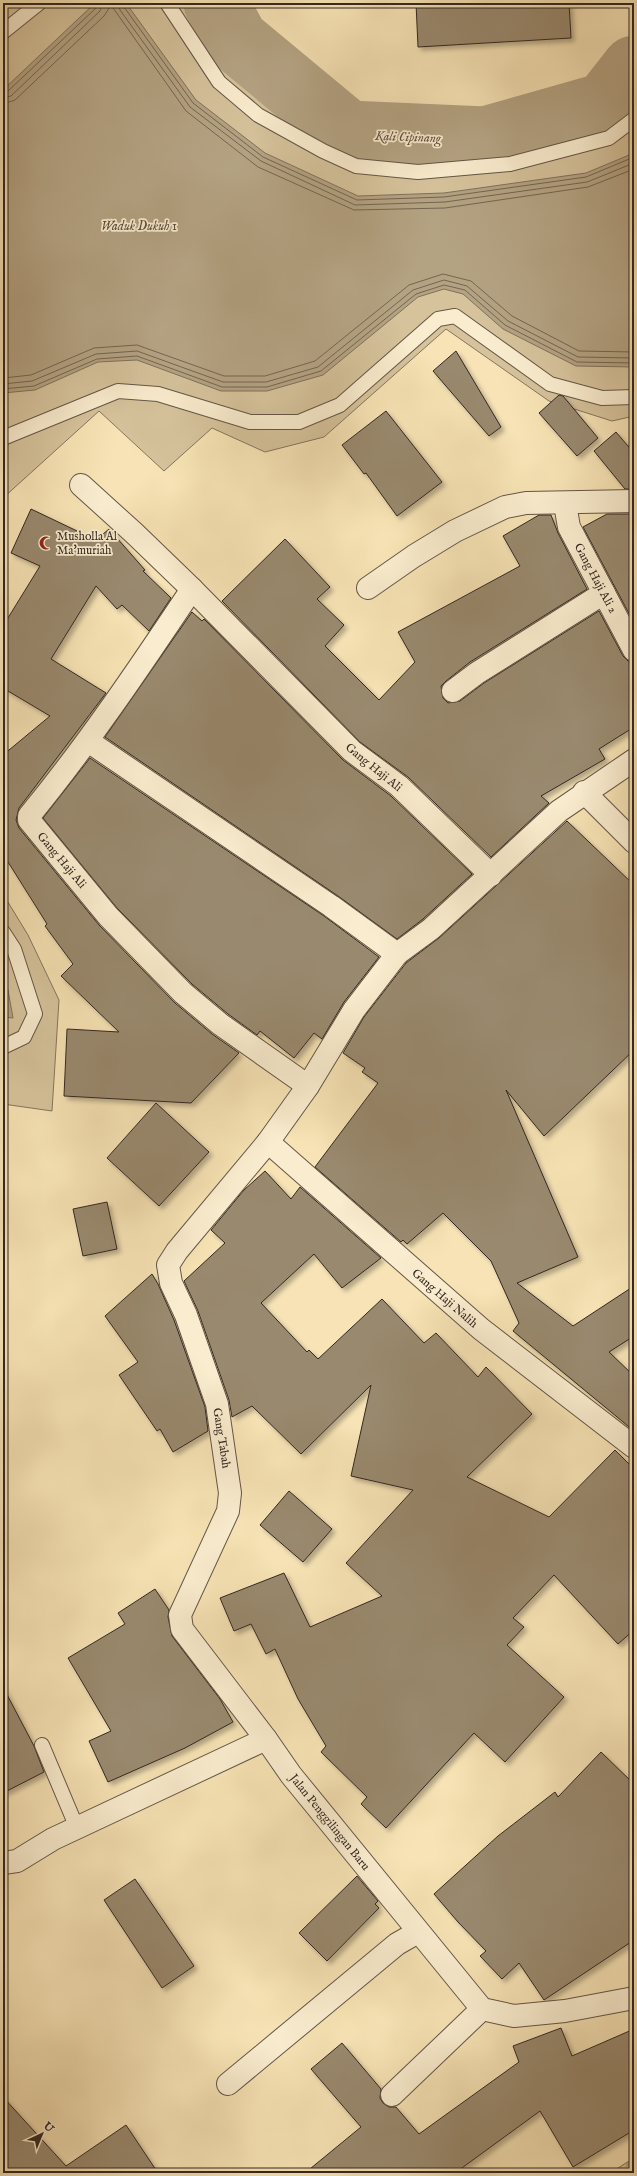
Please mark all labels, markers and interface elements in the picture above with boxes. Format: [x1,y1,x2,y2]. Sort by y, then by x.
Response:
water label: Kali Cipinang [374,128,442,148]
water label: Waduk Dukuh 1 [101,218,177,235]
place label: Musholla Al Ma'muriah [57,529,118,558]
mosque icon: Musholla Al Ma'muriah [38,535,54,551]
street label: Gang Haji Ali 2 [571,541,620,616]
street label: Gang Haji Ali [342,740,405,795]
street label: Gang Haji Ali [34,829,90,892]
street label: Gang Haji Nalih [409,1266,481,1332]
street label: Gang Tabah [209,1407,234,1470]
street label: Jalan Penggilingan Baru [284,1770,373,1874]
north arrow [22,2114,62,2154]
text: U [39,2119,57,2136]

